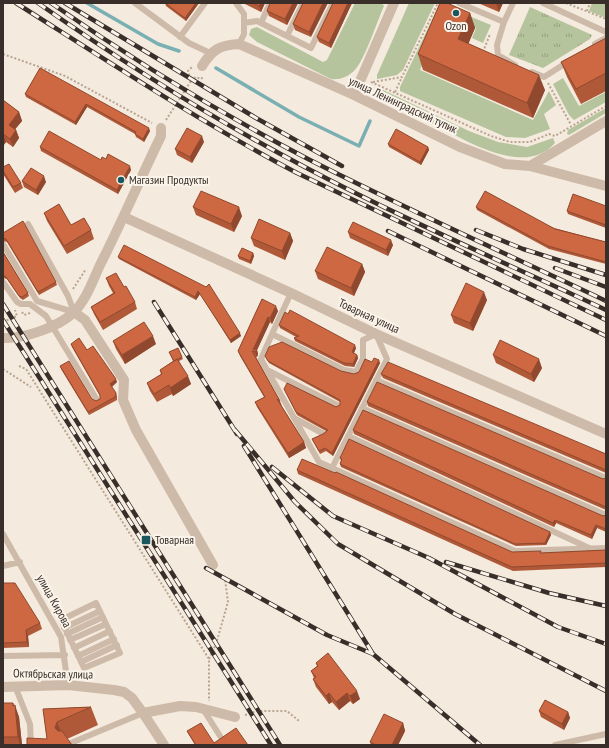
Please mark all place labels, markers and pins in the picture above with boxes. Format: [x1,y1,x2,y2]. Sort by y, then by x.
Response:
marker: Ozon [451,8,461,18]
place label: Ozon [445,18,467,33]
place label: Магазин Продукты [129,172,208,187]
marker: Магазин Продукты [116,175,126,185]
place label: Товарная [155,532,194,547]
marker: Товарная [140,534,152,546]

